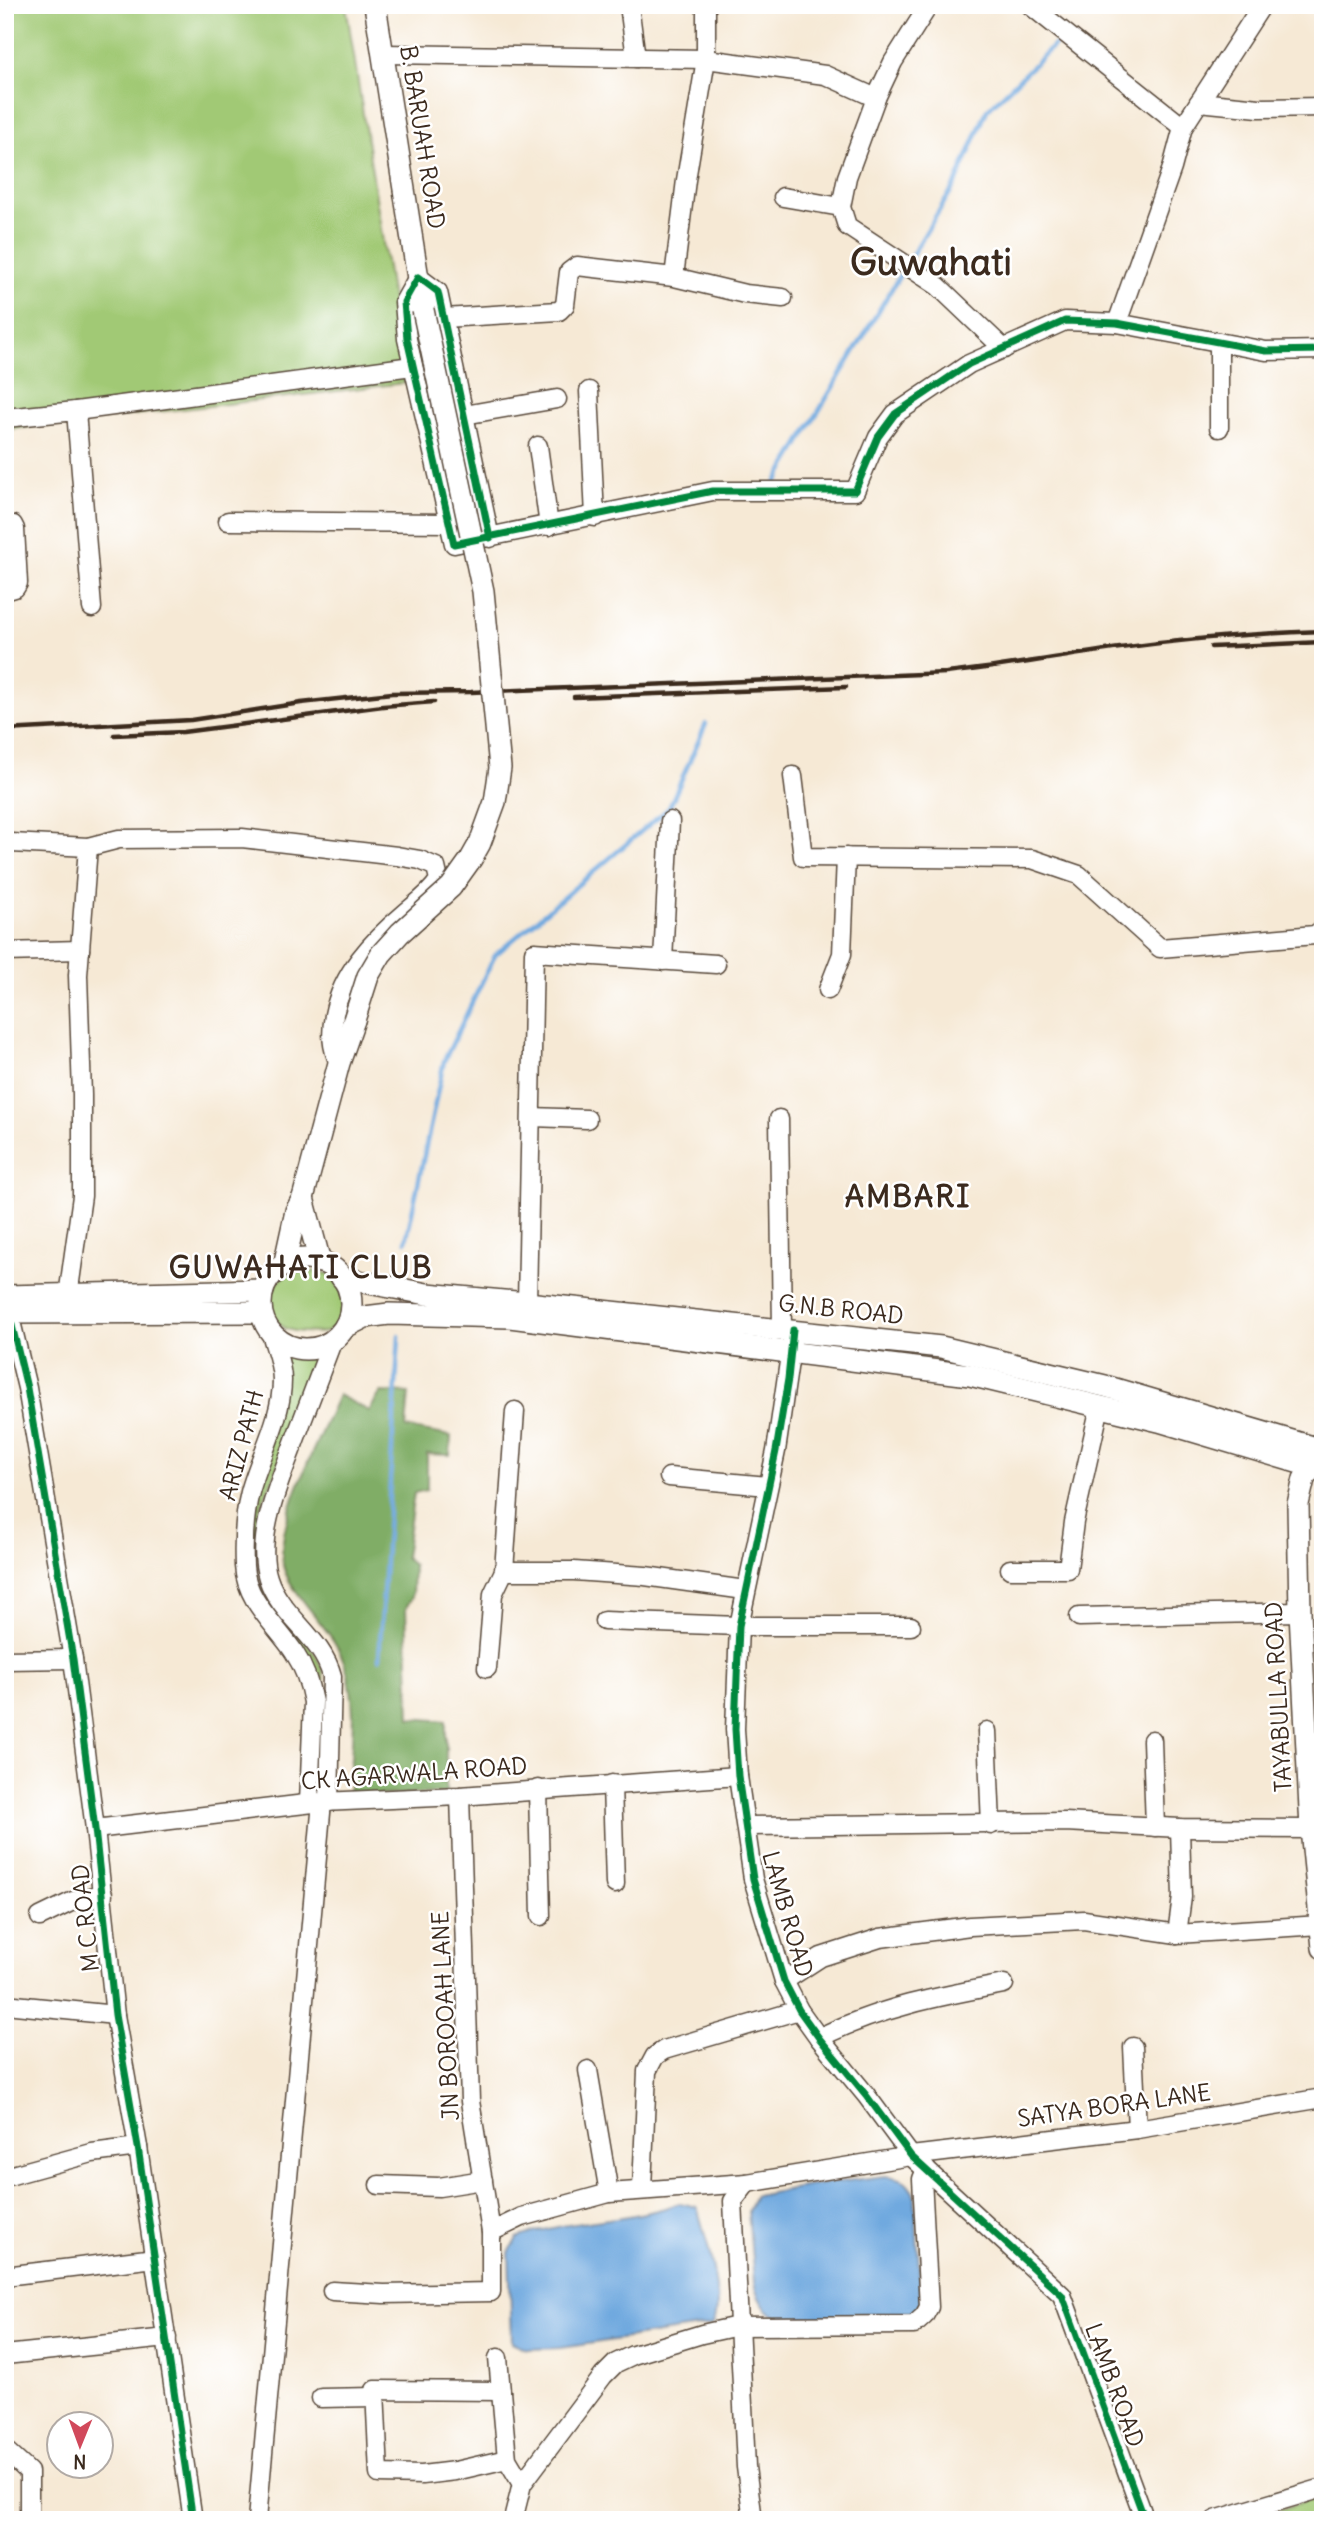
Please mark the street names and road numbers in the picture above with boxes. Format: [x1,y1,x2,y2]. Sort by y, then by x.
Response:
street label: B. BARUAH ROAD [394,43,452,231]
street label: G.N.B ROAD [777,1288,905,1330]
street label: ARIZ PATH [212,1386,270,1504]
street label: TAYABULLA ROAD [1259,1601,1297,1793]
street label: CK AGARWALA ROAD [300,1751,528,1795]
street label: LAMB ROAD [756,1848,820,1980]
street label: M C ROAD [65,1863,105,1973]
street label: JN BOROOAH LANE [425,1910,465,2122]
street label: SATYA BORA LANE [1015,2077,1213,2133]
street label: LAMB ROAD [1079,2319,1151,2451]

